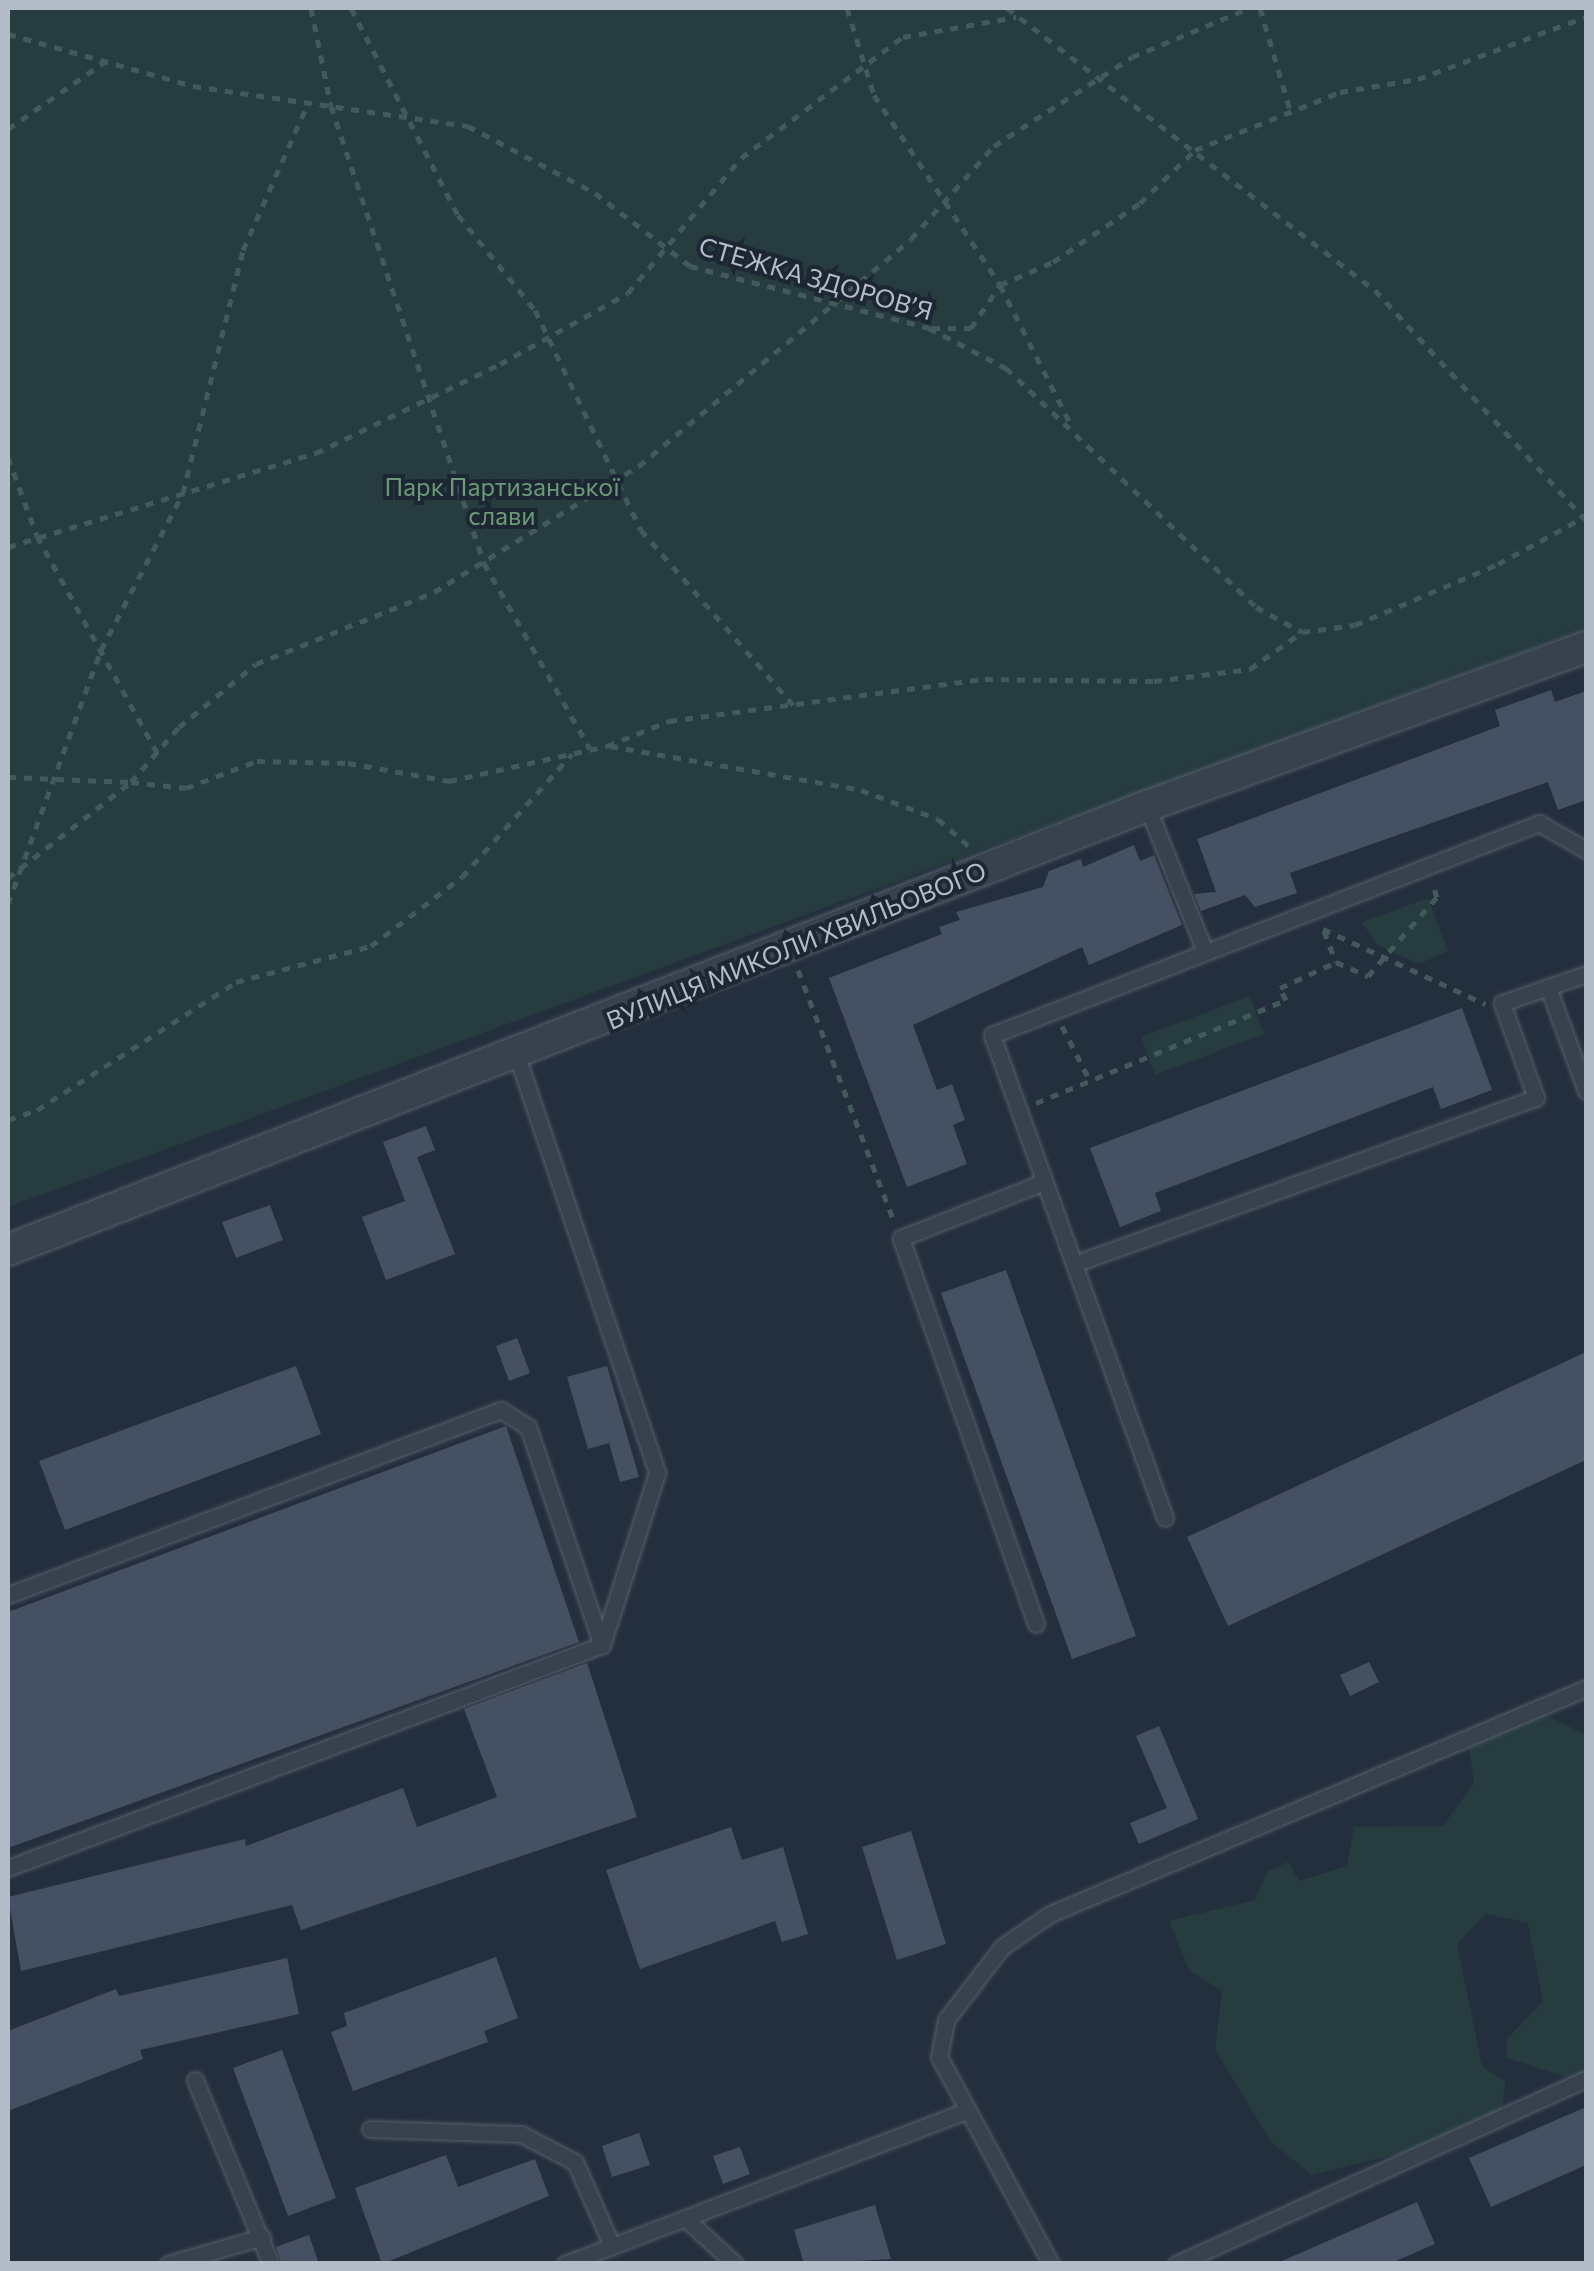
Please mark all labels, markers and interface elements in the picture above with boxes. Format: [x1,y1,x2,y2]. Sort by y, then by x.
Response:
street label: СТЕЖКА ЗДОРОВ’Я [696,230,936,326]
park label: Парк Партизанської слави [384,472,620,531]
street label: ВУЛИЦЯ МИКОЛИ ХВИЛЬОВОГО [602,855,990,1035]

